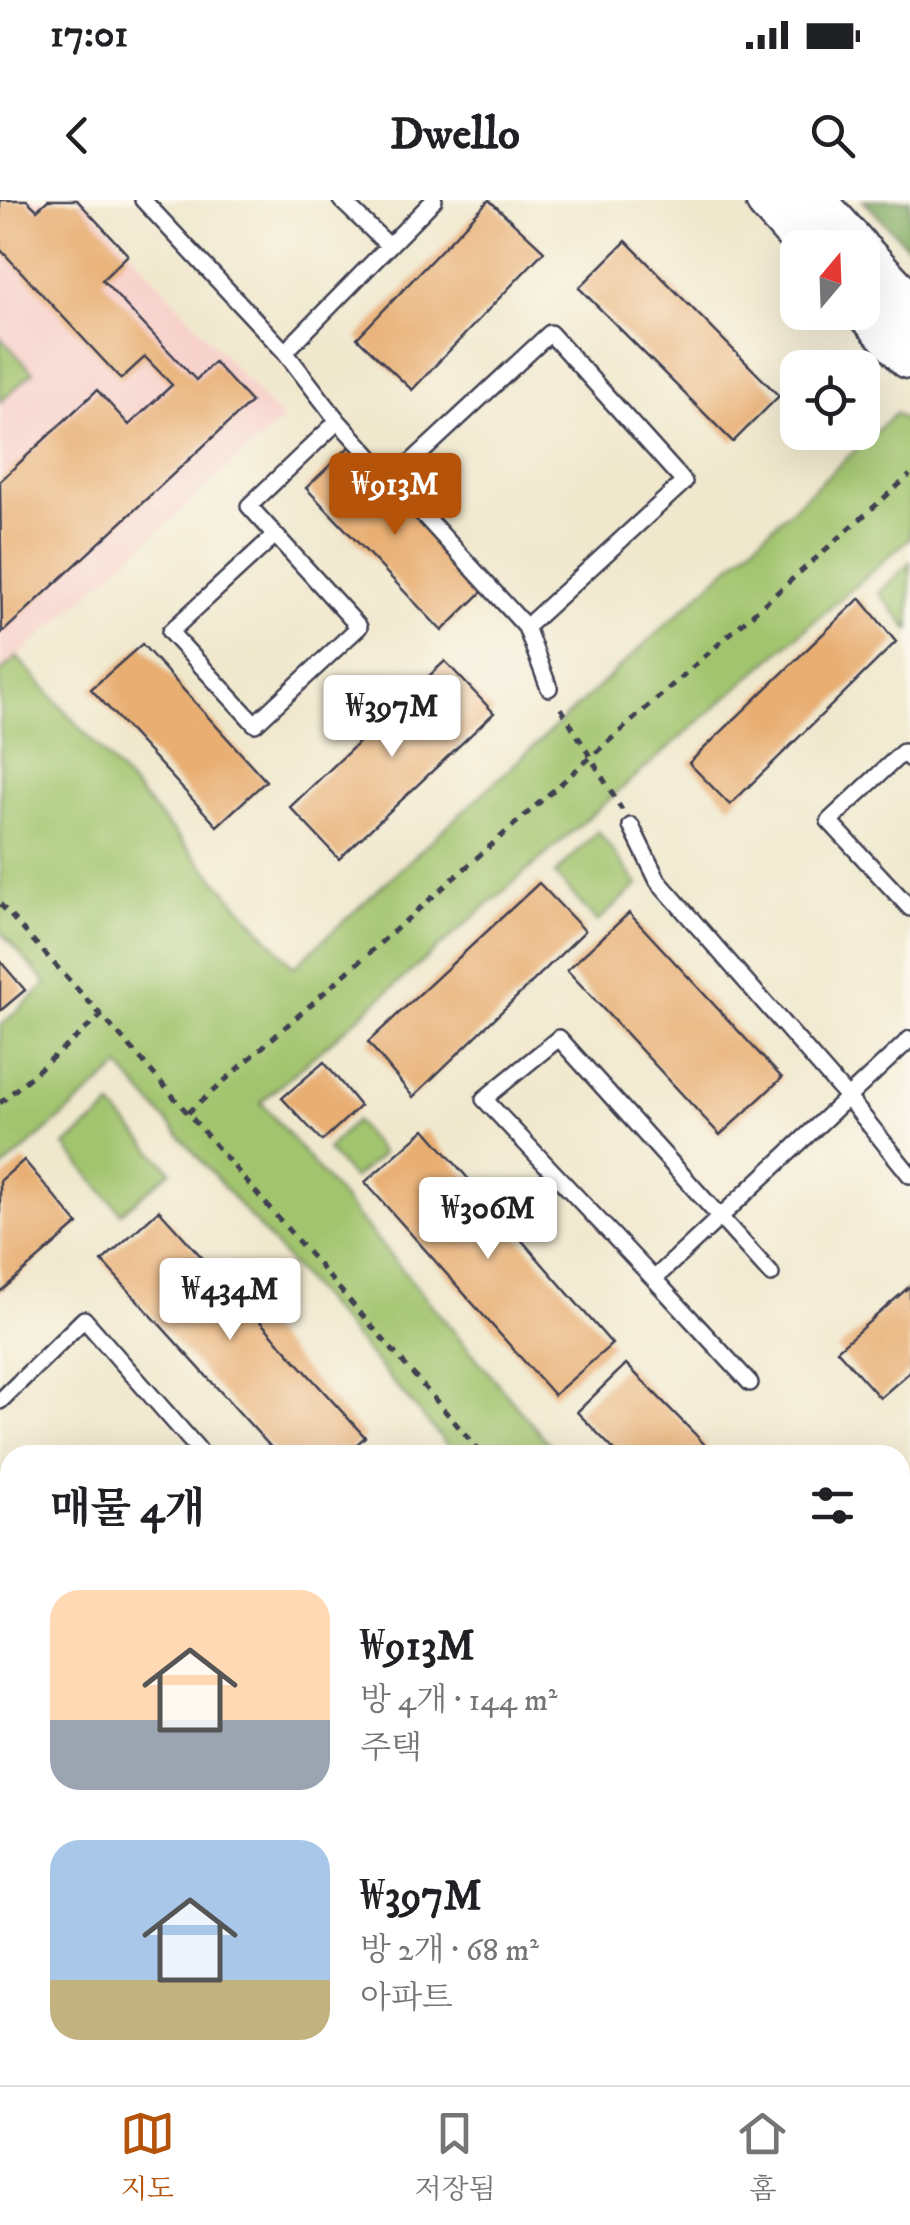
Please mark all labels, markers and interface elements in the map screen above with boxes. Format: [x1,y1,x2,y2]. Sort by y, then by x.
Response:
text: 17:01 [50,11,128,59]
text: Dwello [390,107,520,163]
icon: back [50,108,105,163]
icon: search [805,108,860,163]
north arrow [780,230,880,330]
map controls [780,230,880,450]
button: locate [780,350,880,450]
pin: ₩913M [325,453,465,538]
text: ₩913M [351,465,439,505]
pin: ₩397M [322,675,462,760]
text: ₩397M [346,687,438,727]
pin: ₩306M [418,1177,558,1262]
text: ₩306M [441,1189,535,1229]
pin: ₩434M [160,1258,300,1343]
text: ₩434M [182,1270,278,1310]
icon: filters [805,1478,860,1533]
text: 매물 4개 [50,1484,205,1536]
text: ₩913M [360,1621,475,1673]
icon: home [130,1630,250,1750]
text: 방 4개 · 144 m² [360,1681,557,1721]
text: 주택 [360,1729,422,1769]
text: ₩397M [360,1871,482,1923]
icon: home [130,1880,250,2000]
text: 방 2개 · 68 m² [360,1931,539,1971]
text: 아파트 [360,1979,453,2019]
tab: 지도 [120,2106,175,2207]
tab: 저장됨 [414,2106,496,2207]
tab: 홈 [735,2106,790,2207]

